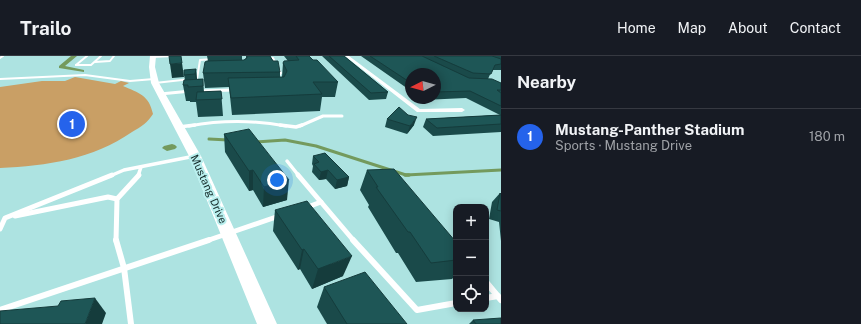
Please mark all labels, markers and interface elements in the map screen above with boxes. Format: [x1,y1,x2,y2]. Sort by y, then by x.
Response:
text: Trailo [20,17,72,39]
text: Home [617,20,656,36]
text: Map [678,20,706,36]
text: About [728,20,768,36]
text: Contact [790,20,841,36]
north arrow [405,68,441,104]
text: Nearby [517,72,576,92]
pin: 1 [59,109,85,139]
text: Mustang-Panther Stadium [555,121,744,138]
text: 1 [527,129,533,144]
text: 180 m [809,129,845,144]
text: Sports · Mustang Drive [555,138,692,153]
street label: Mustang Drive [188,153,230,225]
your location [267,170,287,190]
map controls [453,204,489,312]
button: + [453,204,489,240]
button: − [453,240,489,276]
button: locate [453,276,489,312]

